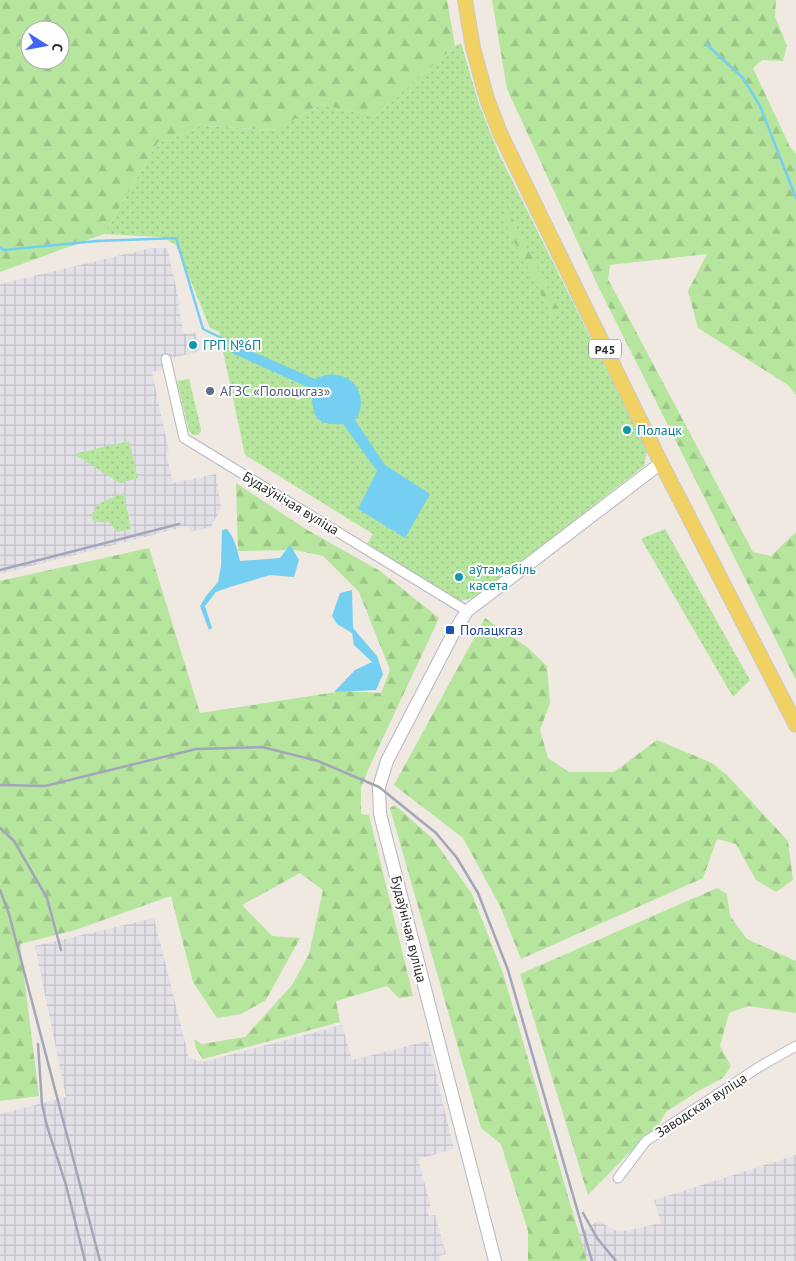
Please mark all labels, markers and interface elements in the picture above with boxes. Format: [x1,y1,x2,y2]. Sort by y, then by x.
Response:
north arrow [20,20,70,70]
text: С [48,42,67,53]
place label: ГРП №6П [203,336,261,354]
marker: ГРП №6П [187,339,199,351]
road number: Р45 [589,339,621,358]
place label: АГЗС «Полоцкгаз» [220,382,331,400]
marker: АГЗС «Полоцкгаз» [204,385,216,397]
place label: Полацк [637,421,682,439]
marker: Полацк [621,424,633,436]
street label: Будаўнічая вуліца [240,467,343,539]
place label: аўтамабіль касета [469,560,536,594]
marker: аўтамабіль касета [453,571,465,583]
place label: Полацкгаз [460,621,523,639]
marker: Полацкгаз [444,624,456,636]
street label: Будаўнічая вуліца [387,874,431,984]
street label: Заводская вуліца [652,1069,750,1141]

